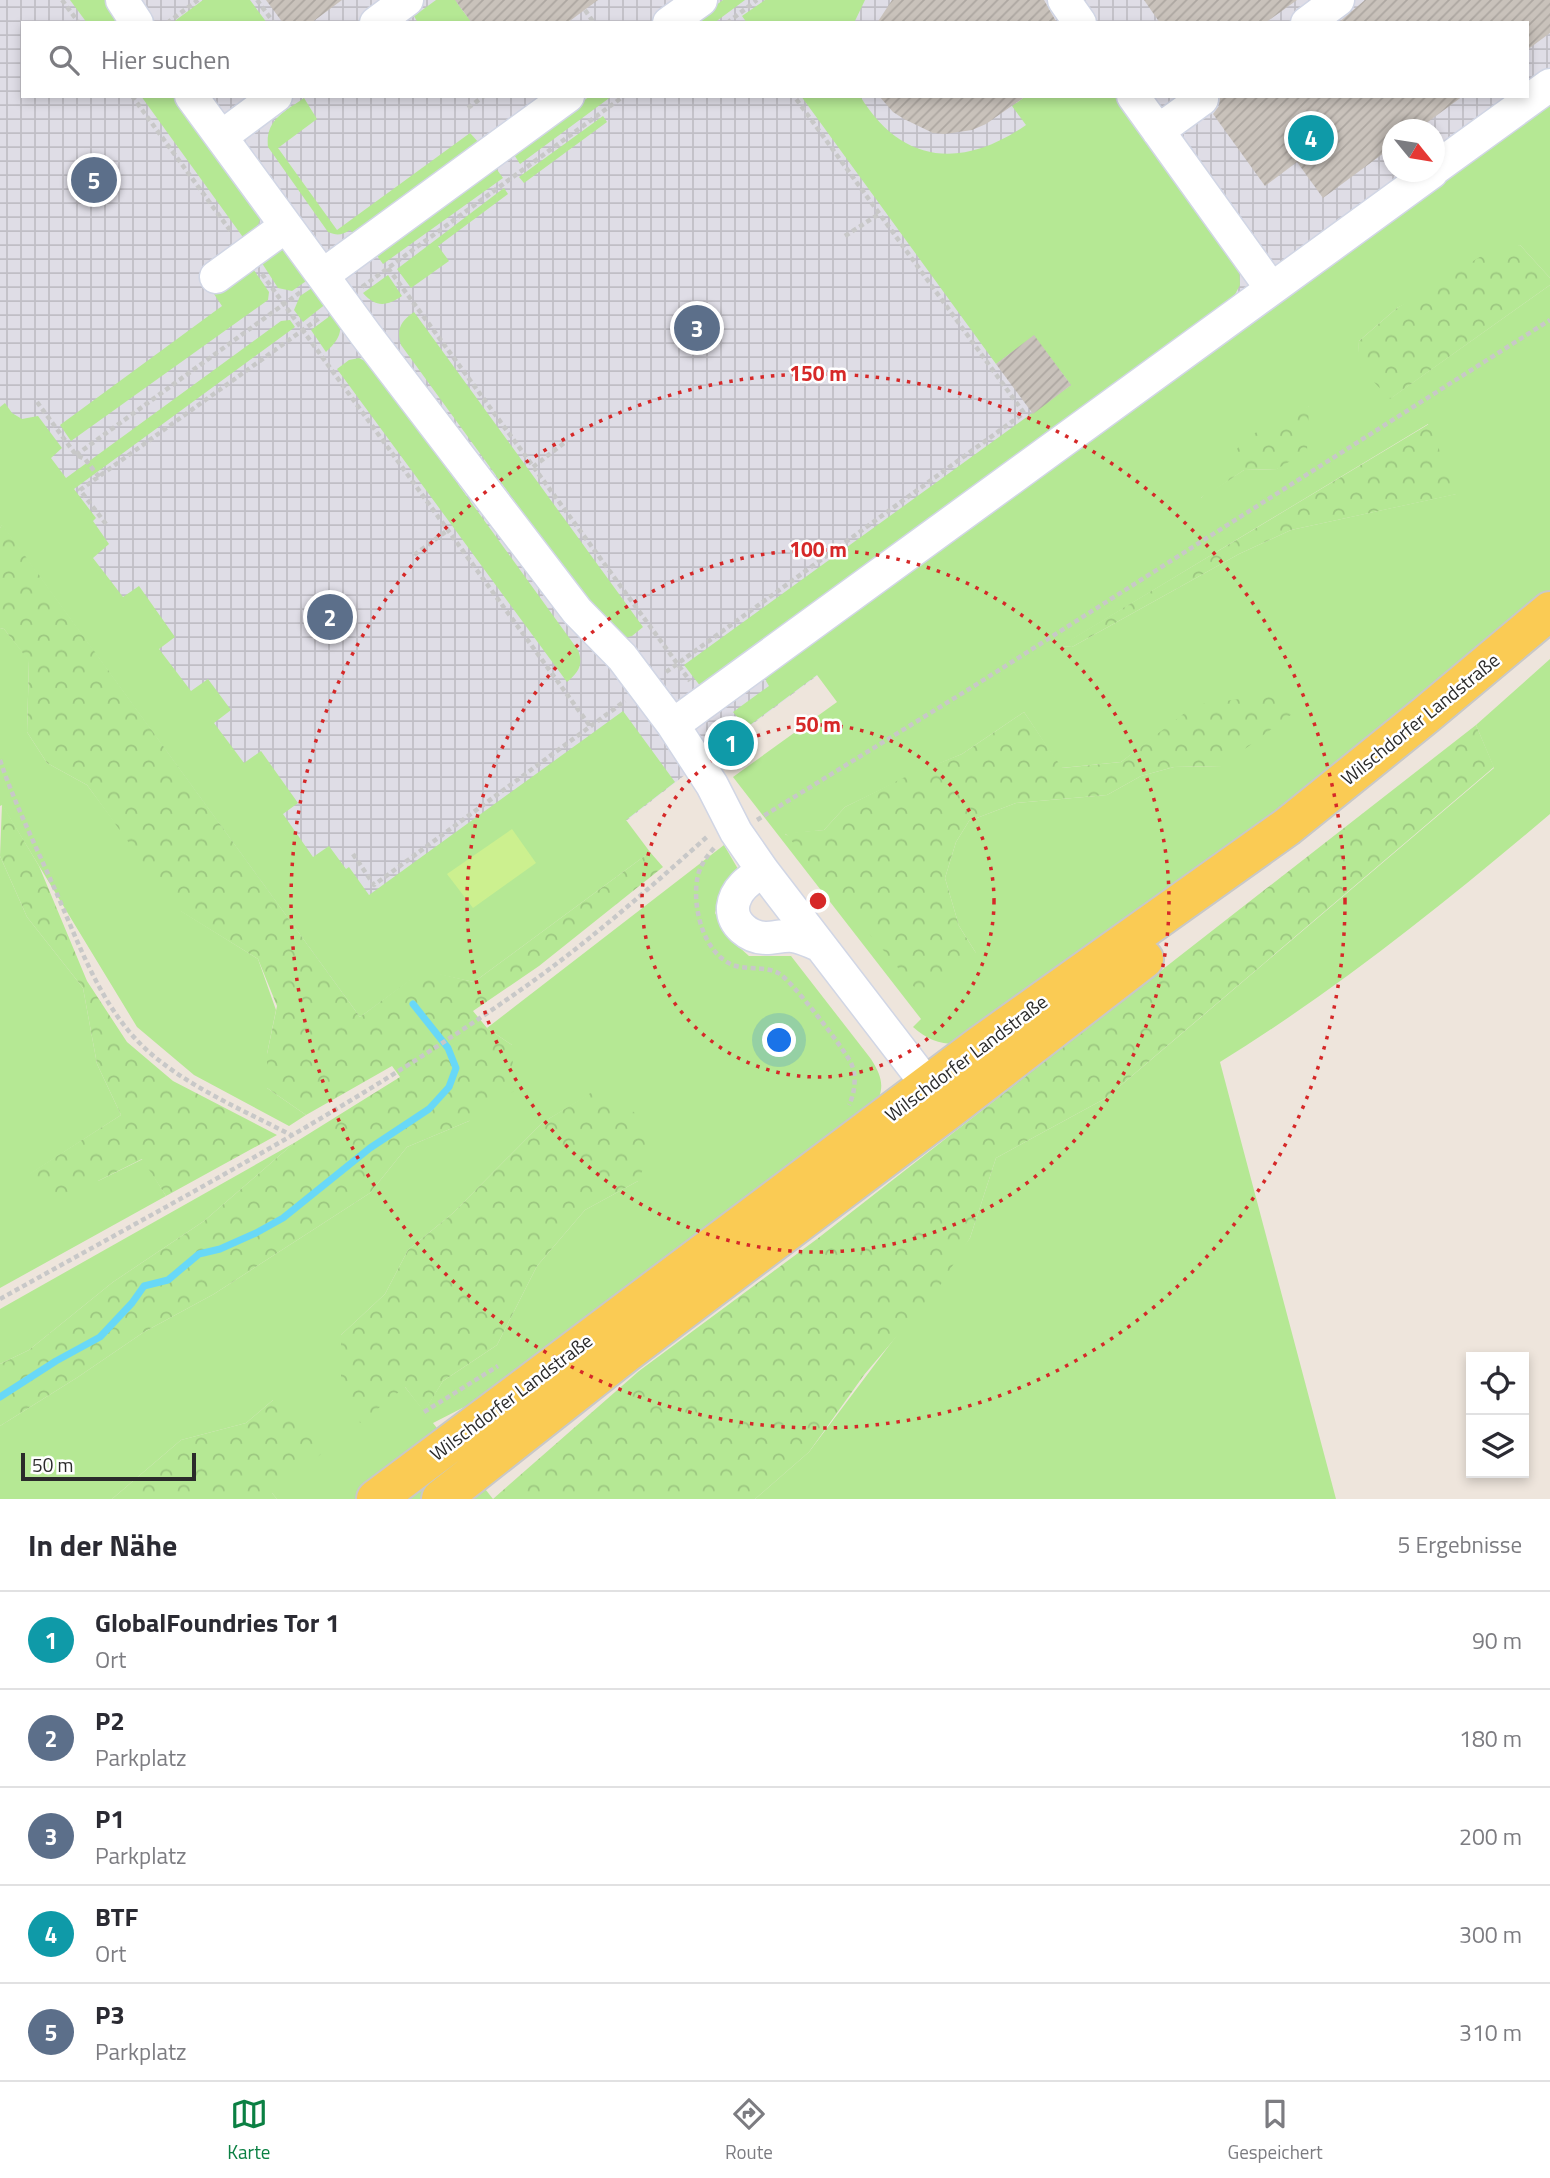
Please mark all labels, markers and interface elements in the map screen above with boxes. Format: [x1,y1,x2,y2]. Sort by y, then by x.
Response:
search box [21,21,1529,98]
text: Hier suchen [101,40,230,79]
icon: search [45,41,83,79]
pin: 4 [1288,112,1334,164]
north arrow [1382,119,1445,182]
pin: 5 [71,154,117,206]
pin: 3 [674,302,720,354]
text: 150 m [789,357,847,389]
text: 100 m [789,533,847,565]
pin: 2 [307,591,353,643]
street label: Wilschdorfer Landstraße [1334,645,1505,792]
text: 50 m [795,708,841,740]
pin: 1 [708,717,754,769]
centre of rings [806,889,830,913]
street label: Wilschdorfer Landstraße [878,987,1053,1128]
your location [762,1023,796,1057]
street label: Wilschdorfer Landstraße [423,1326,598,1467]
map controls [1466,1352,1529,1478]
button: locate [1466,1352,1529,1415]
button: layers [1466,1415,1529,1478]
scale bar [21,1450,196,1482]
text: 50 m [32,1450,73,1479]
text: In der Nähe [28,1522,177,1568]
text: 5 Ergebnisse [1398,1527,1522,1562]
text: GlobalFoundries Tor 1 [95,1603,340,1642]
text: 1 [45,1623,57,1658]
text: 90 m [1472,1623,1522,1658]
text: Ort [95,1642,126,1677]
text: P2 [95,1701,125,1740]
text: 2 [45,1721,57,1756]
text: 180 m [1459,1721,1522,1756]
text: Parkplatz [95,1740,187,1775]
text: P1 [95,1799,125,1838]
text: 3 [45,1819,57,1854]
text: 200 m [1459,1819,1522,1854]
text: Parkplatz [95,1838,187,1873]
text: BTF [95,1897,138,1936]
text: 4 [45,1917,57,1952]
text: 300 m [1459,1917,1522,1952]
text: Ort [95,1936,126,1971]
text: P3 [95,1995,125,2034]
text: 5 [45,2015,57,2050]
text: 310 m [1459,2015,1522,2050]
text: Parkplatz [95,2034,187,2069]
tab: Karte [227,2095,270,2166]
tab: Route [725,2095,773,2166]
tab: Gespeichert [1227,2095,1323,2166]

